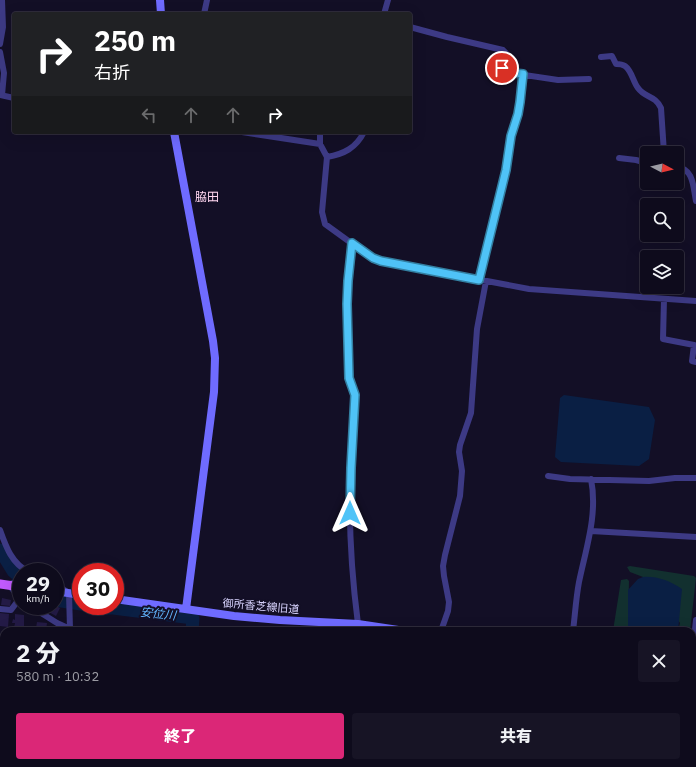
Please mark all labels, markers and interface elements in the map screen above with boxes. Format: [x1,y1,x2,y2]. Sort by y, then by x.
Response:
text: 250 m [94,22,176,59]
icon: right [28,28,80,80]
pin [485,51,519,85]
icon: arrive [491,57,513,79]
text: 右折 [94,61,130,84]
icon: left [138,104,160,126]
icon: ahead [180,104,202,126]
icon: ahead [222,104,244,126]
icon: right [264,104,286,126]
north arrow [640,146,684,190]
map controls [640,146,684,294]
district label: 脇田 [195,189,219,204]
button: search [640,198,684,242]
button: layers [640,250,684,294]
position arrow [329,492,371,534]
speed limit sign: 30 [72,563,124,615]
text: 29 [26,570,50,597]
text: km/h [26,592,50,605]
street label: 御所香芝線旧道 [221,596,300,616]
water label: 安位川 [139,604,179,623]
text: 2 分 [16,637,60,669]
button: close [638,640,680,682]
text: 580 m · 10:32 [16,668,99,685]
button: 終了 [16,713,344,759]
button: 共有 [352,713,680,759]

